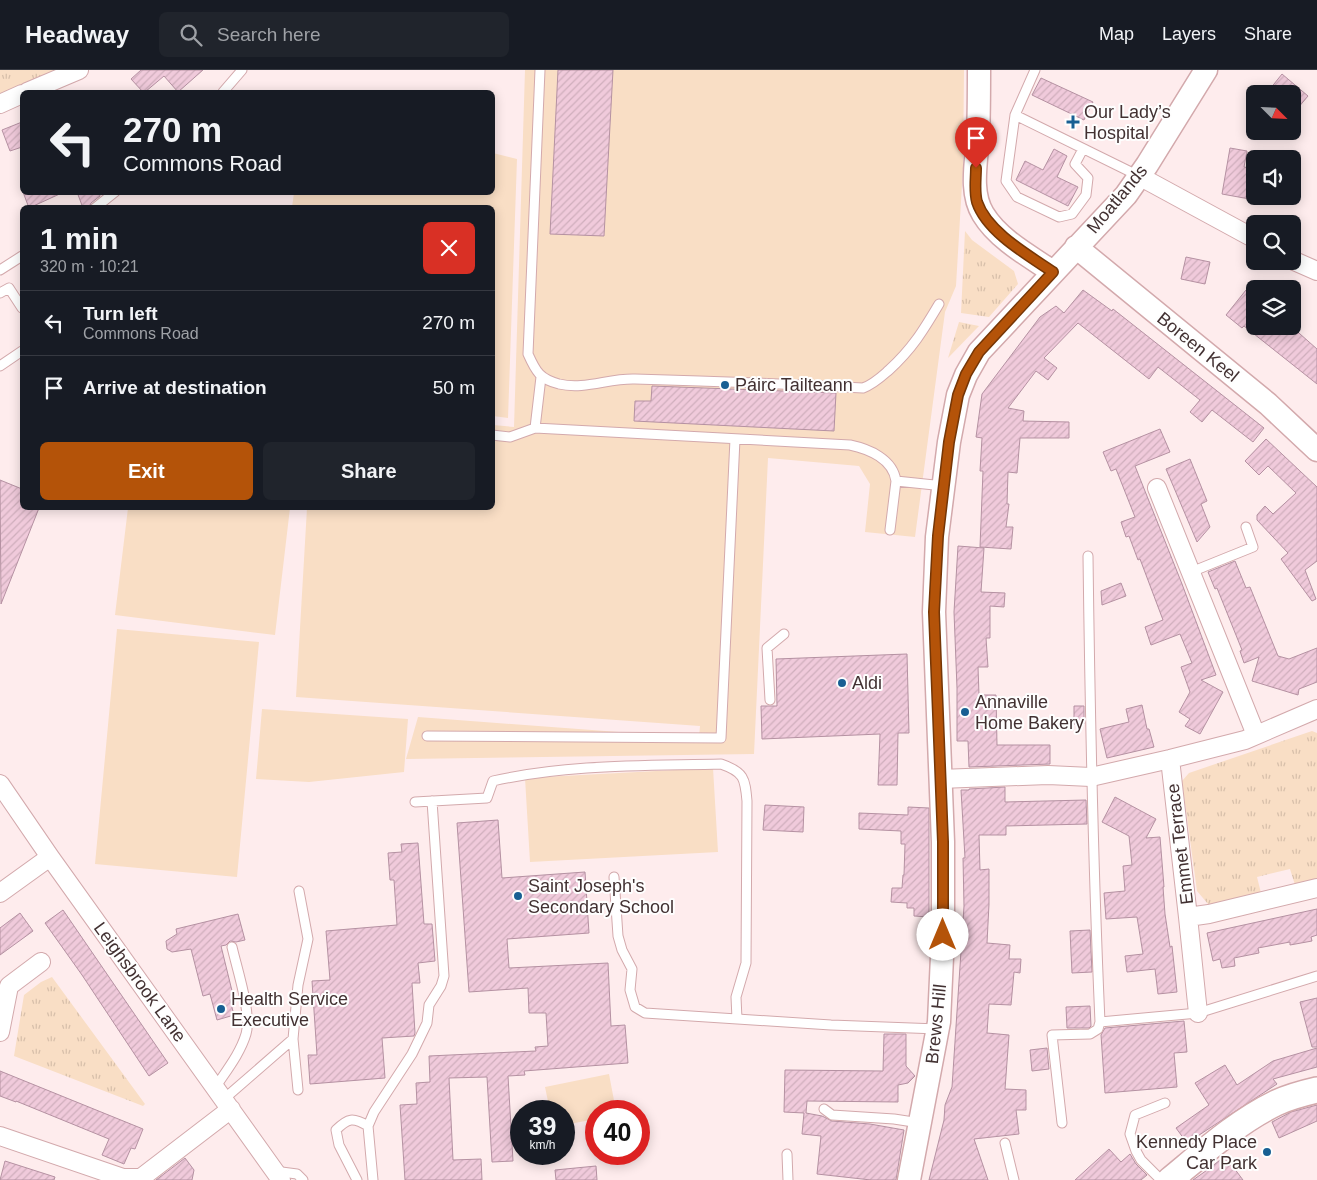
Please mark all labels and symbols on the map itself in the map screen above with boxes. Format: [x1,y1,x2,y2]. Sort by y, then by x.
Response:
north arrow [1246,85,1301,140]
place label: Our Lady’s Hospital [1084,102,1171,143]
marker: Our Lady’s Hospital [1066,115,1080,129]
pin [955,117,997,168]
street label: Moatlands [1083,161,1151,237]
street label: Boreen Keel [1153,308,1243,386]
place label: Páirc Tailteann [735,375,853,395]
marker: Páirc Tailteann [719,379,731,391]
place label: Aldi [852,673,882,693]
marker: Aldi [836,677,848,689]
place label: Annaville Home Bakery [975,692,1084,733]
marker: Annaville Home Bakery [959,706,971,718]
street label: Emmet Terrace [1163,782,1197,906]
place label: Saint Joseph's Secondary School [528,876,674,917]
marker: Saint Joseph's Secondary School [512,890,524,902]
position arrow [916,908,968,960]
street label: Leighsbrook Lane [90,918,190,1046]
street label: Brews Hill [922,983,950,1065]
place label: Health Service Executive [231,989,348,1030]
marker: Health Service Executive [215,1003,227,1015]
speed limit sign: 40 [585,1100,650,1165]
place label: Kennedy Place Car Park [1136,1132,1258,1173]
marker: Kennedy Place Car Park [1261,1146,1273,1158]

